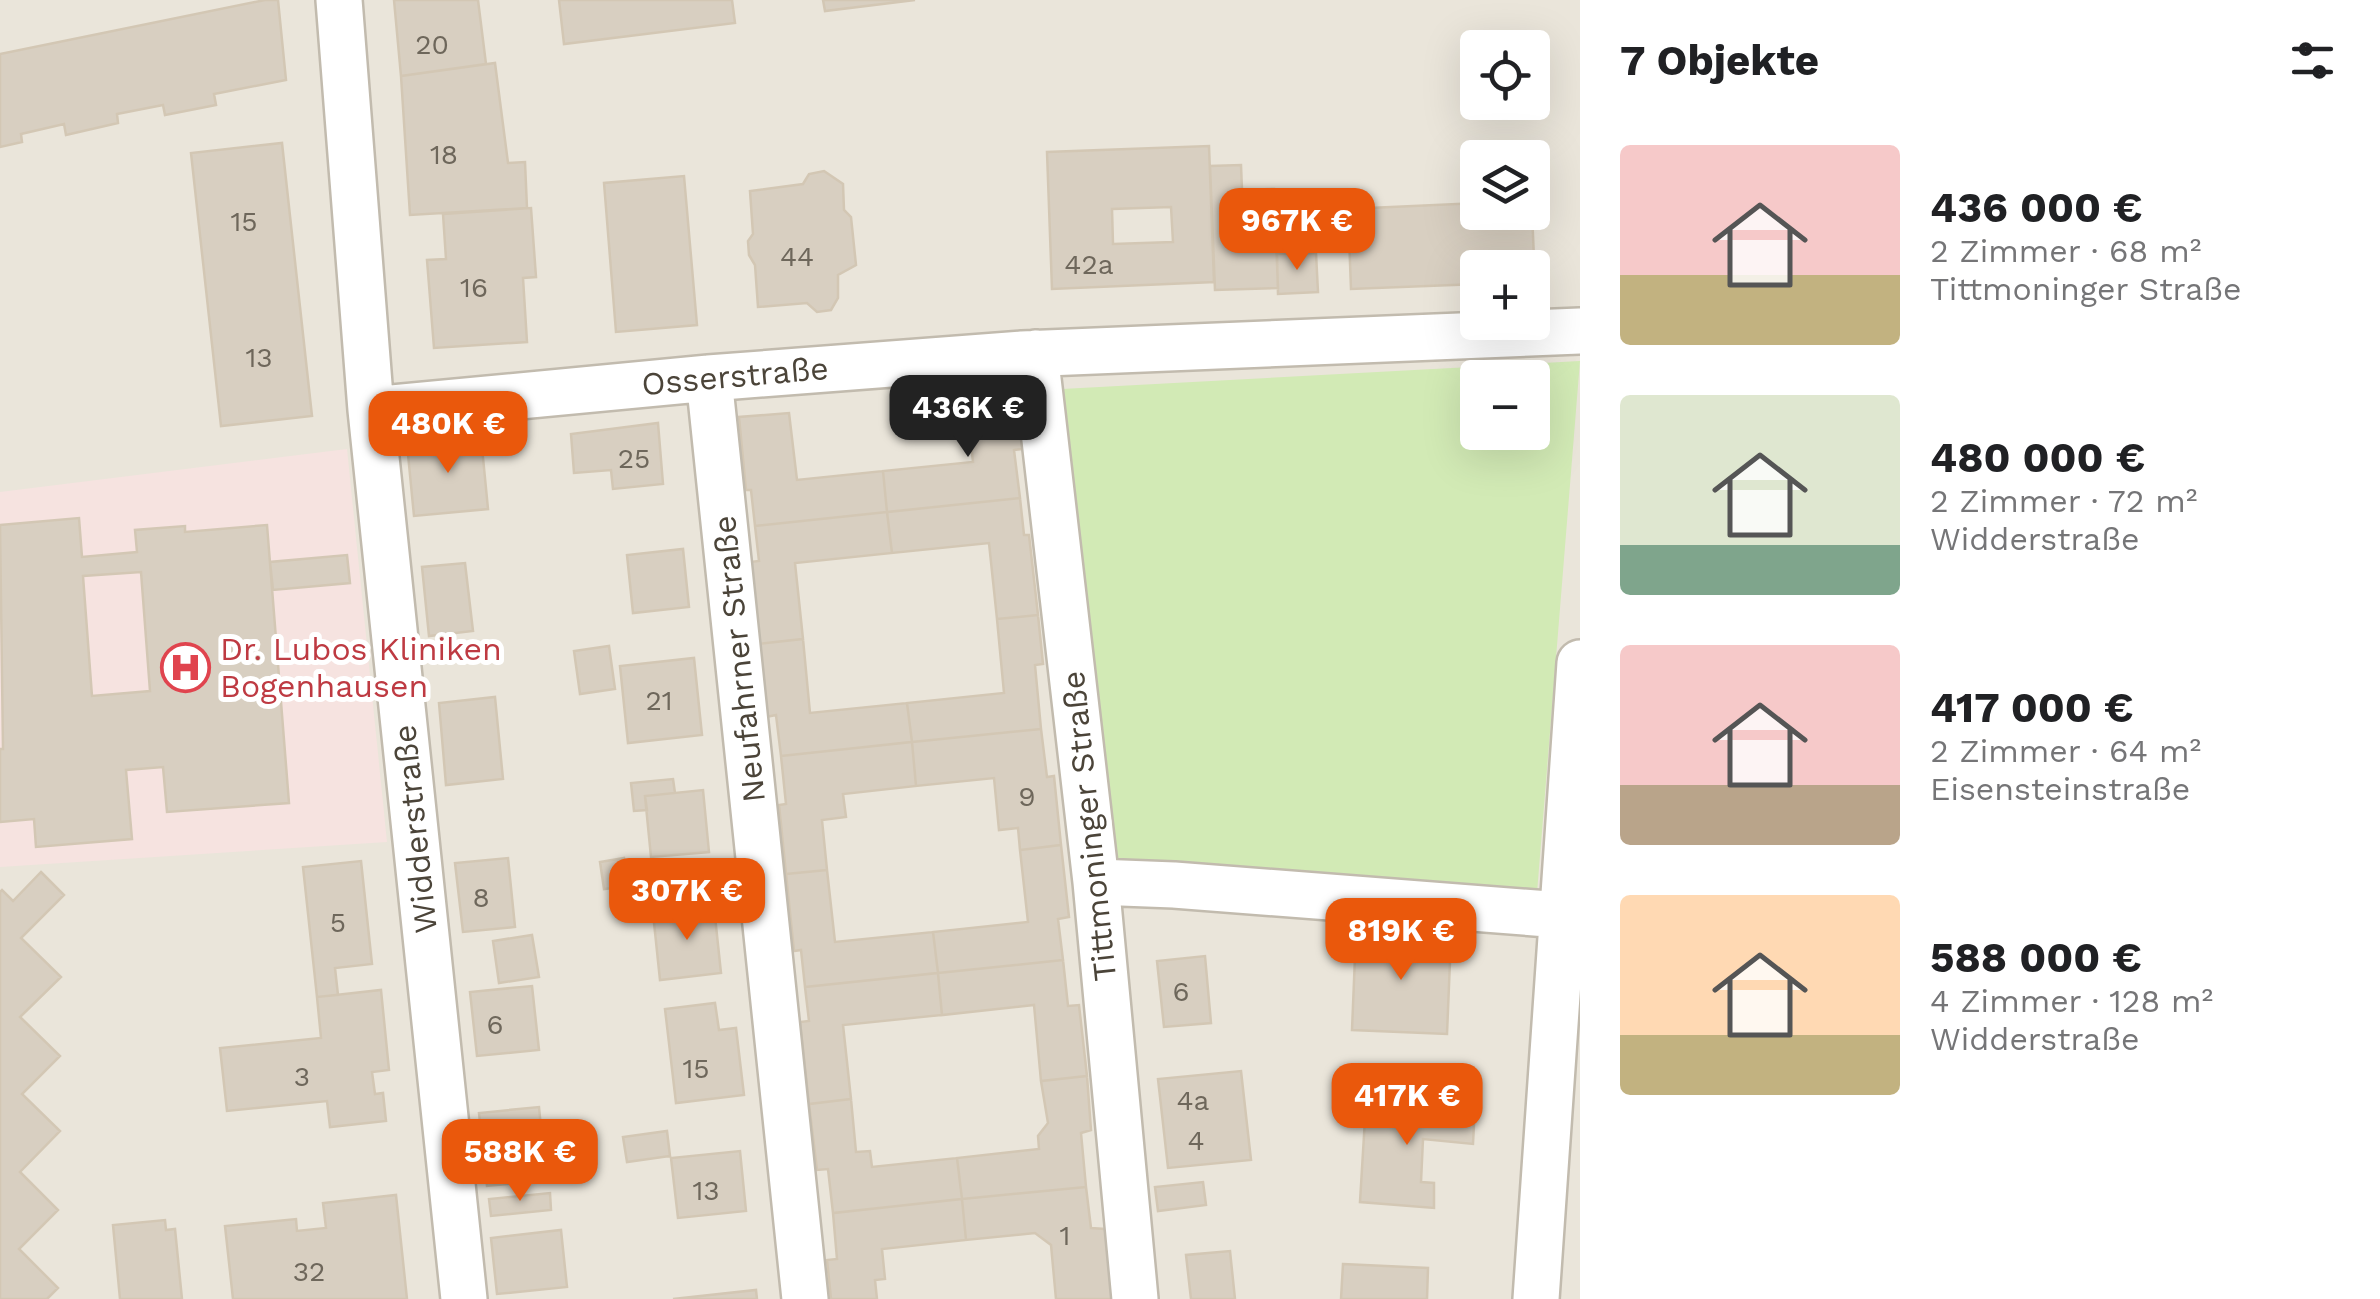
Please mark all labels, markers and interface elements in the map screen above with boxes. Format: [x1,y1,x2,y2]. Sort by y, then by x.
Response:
house number: 20 [415,28,449,61]
map controls [1460,30,1550,450]
button: locate [1460,30,1550,120]
icon: filters [2285,33,2340,88]
text: 7 Objekte [1620,36,1819,85]
house number: 18 [430,138,458,171]
button: layers [1460,140,1550,230]
text: 436 000 € [1930,183,2143,232]
icon: home [1700,185,1820,305]
pin: 967K € [1216,188,1378,273]
text: 967K € [1241,201,1353,239]
house number: 15 [230,205,258,238]
text: 2 Zimmer · 68 m² [1930,232,2201,270]
house number: 44 [780,240,814,273]
house number: 42a [1064,248,1114,281]
button: + [1460,250,1550,340]
text: Tittmoninger Straße [1930,270,2242,308]
house number: 16 [460,271,488,304]
house number: 13 [245,341,273,374]
street label: Osserstraße [640,349,830,403]
button: − [1460,360,1550,450]
pin: 436K € [887,375,1049,460]
text: 436K € [912,388,1025,426]
pin: 480K € [367,391,529,476]
text: 480K € [391,404,505,442]
text: 480 000 € [1930,433,2145,482]
icon: home [1700,435,1820,555]
house number: 25 [618,442,650,475]
text: 2 Zimmer · 72 m² [1930,482,2198,520]
street label: Neufahrner Straße [705,514,773,804]
text: Widderstraße [1930,520,2139,558]
place label: Dr. Lubos Kliniken Bogenhausen [220,630,502,705]
hospital icon: Dr. Lubos Kliniken Bogenhausen [159,641,211,693]
street label: Tittmoninger Straße [1054,669,1124,983]
text: 417 000 € [1930,683,2133,732]
house number: 21 [645,684,673,717]
icon: home [1700,685,1820,805]
street label: Widderstraße [385,723,445,935]
text: 2 Zimmer · 64 m² [1930,732,2201,770]
text: Eisensteinstraße [1930,770,2190,808]
house number: 9 [1018,780,1036,813]
pin: 307K € [606,858,768,943]
text: 307K € [631,871,743,909]
house number: 8 [472,881,490,914]
pin: 819K € [1320,898,1482,983]
house number: 5 [330,906,346,939]
text: 819K € [1347,911,1455,949]
text: 588 000 € [1930,933,2142,982]
icon: home [1700,935,1820,1055]
house number: 6 [1172,975,1190,1008]
text: 4 Zimmer · 128 m² [1930,982,2213,1020]
house number: 6 [486,1008,504,1041]
text: Widderstraße [1930,1020,2139,1058]
house number: 15 [682,1052,710,1085]
house number: 3 [294,1060,310,1093]
pin: 417K € [1326,1063,1488,1148]
text: 417K € [1354,1076,1460,1114]
house number: 4a [1177,1084,1210,1117]
pin: 588K € [439,1119,601,1204]
house number: 4 [1187,1124,1205,1157]
text: 588K € [464,1132,576,1170]
house number: 13 [692,1174,720,1207]
house number: 1 [1060,1219,1070,1252]
house number: 32 [293,1255,325,1288]

